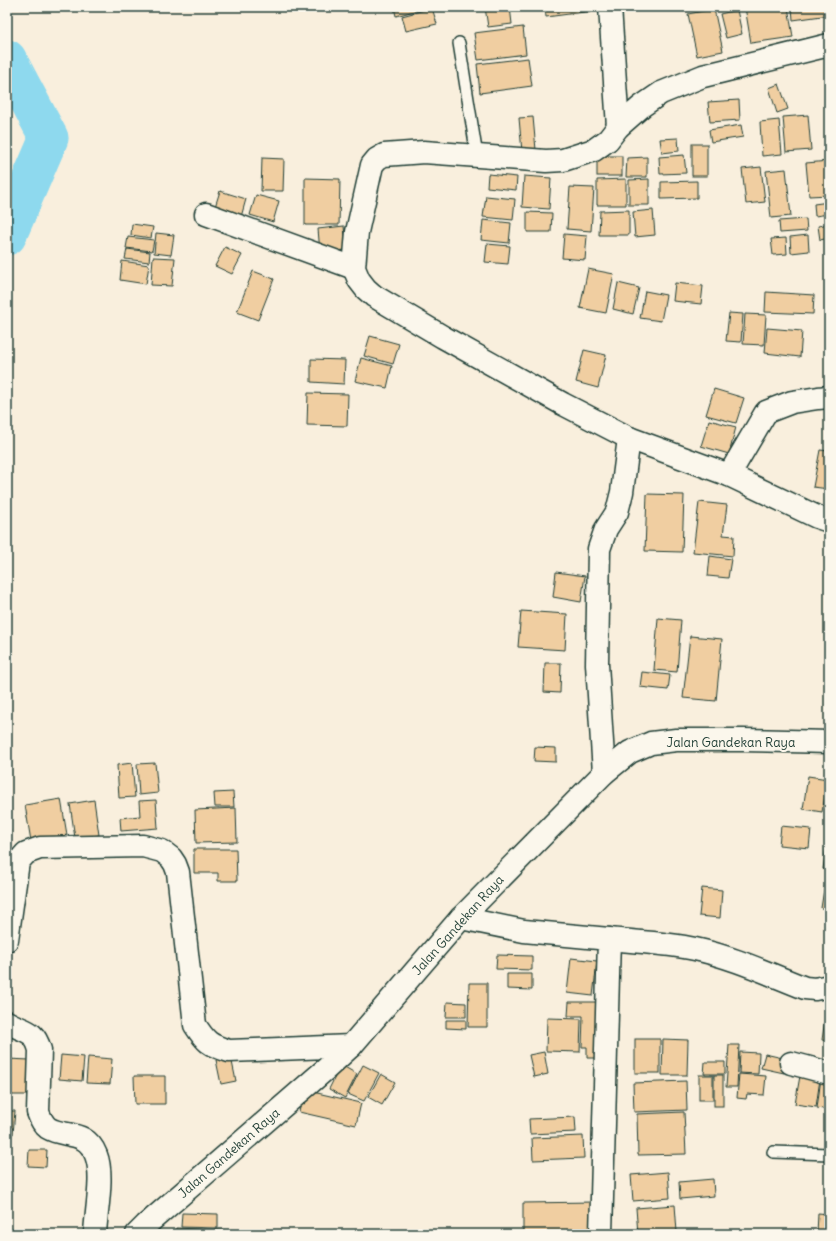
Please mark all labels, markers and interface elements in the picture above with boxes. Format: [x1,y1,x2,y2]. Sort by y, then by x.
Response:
street label: Jalan Gandekan Raya [667,734,795,751]
street label: Jalan Gandekan Raya [409,871,507,979]
street label: Jalan Gandekan Raya [175,1104,283,1202]

